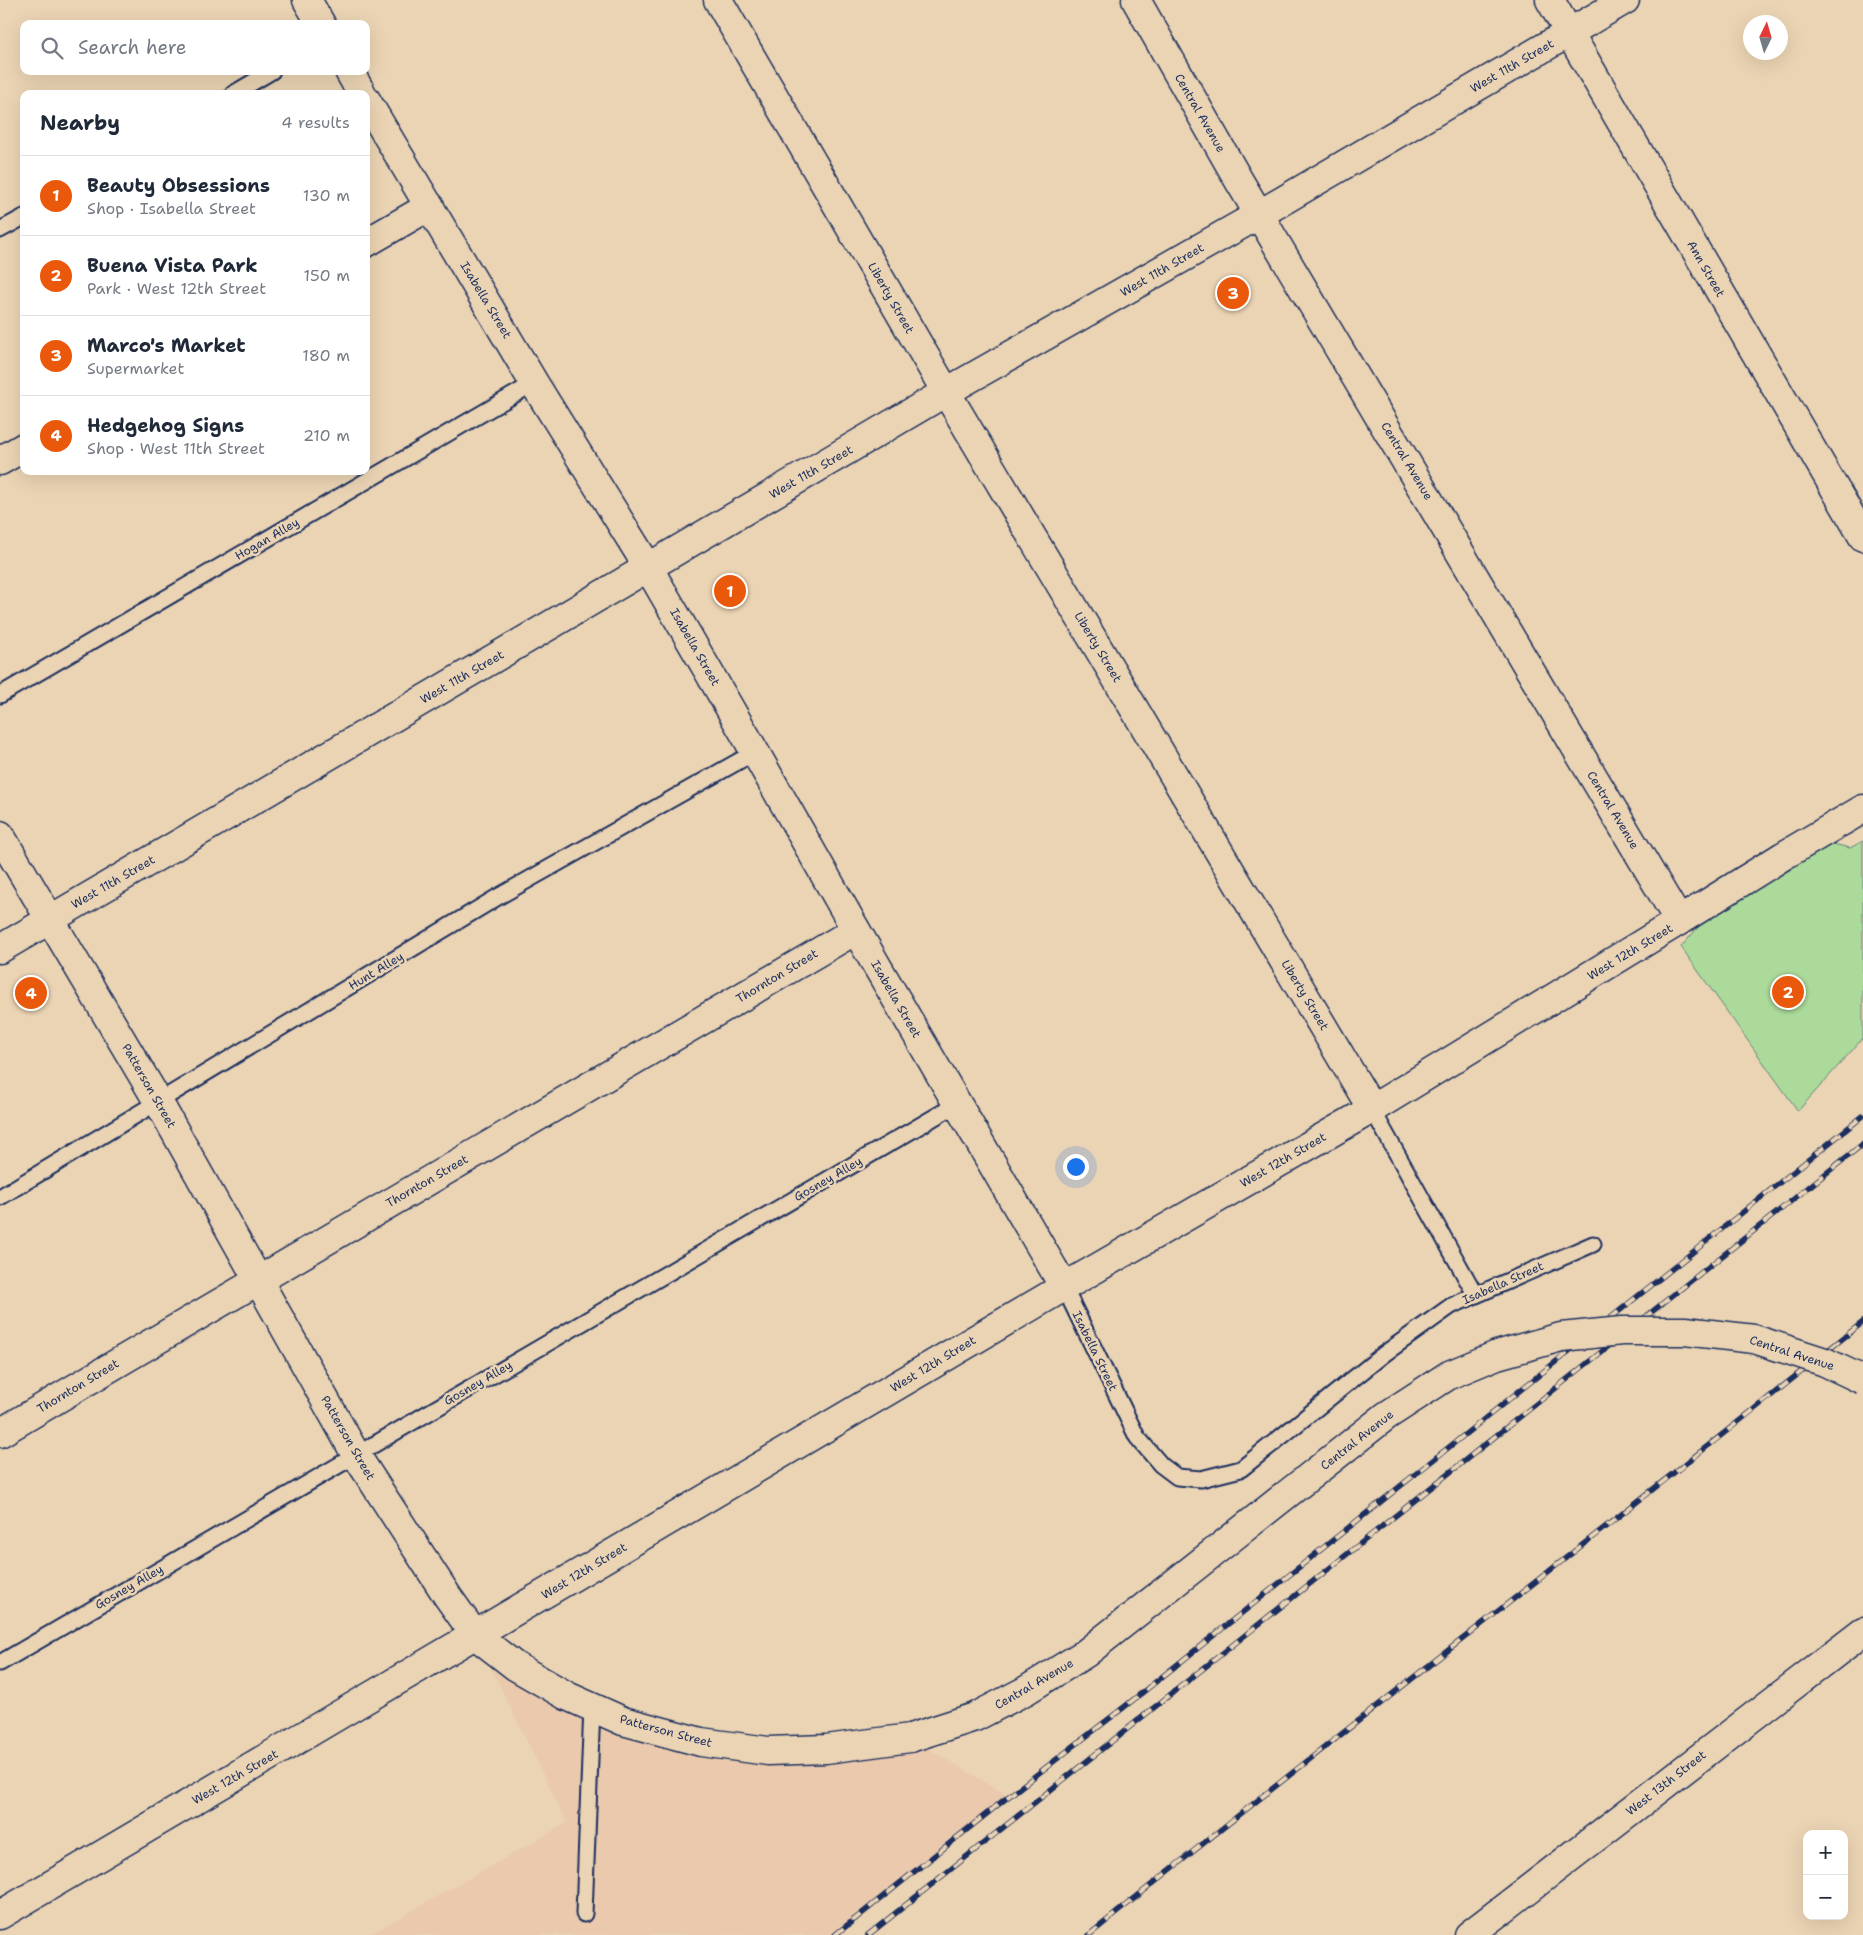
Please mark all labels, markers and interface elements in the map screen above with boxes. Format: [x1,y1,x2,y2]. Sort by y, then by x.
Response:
north arrow [1743,15,1788,60]
search box [20,20,370,75]
icon: search [38,34,66,62]
text: Search here [78,35,187,60]
street label: West 11th Street [1467,36,1557,96]
street label: Central Avenue [1171,71,1229,155]
text: Nearby [40,109,120,137]
text: 4 results [281,112,350,133]
text: Beauty Obsessions [87,173,270,198]
text: 1 [52,185,60,206]
text: 130 m [303,185,350,206]
text: Shop · Isabella Street [87,198,256,219]
street label: Ann Street [1683,238,1729,300]
street label: West 11th Street [1117,240,1207,300]
text: Buena Vista Park [87,253,258,278]
street label: Isabella Street [457,258,515,342]
street label: Liberty Street [864,259,918,337]
text: 2 [50,265,62,286]
text: 150 m [303,265,350,286]
pin: 3 [1217,274,1249,312]
text: Park · West 12th Street [87,278,266,299]
text: Marco's Market [87,333,246,358]
text: 3 [50,345,62,366]
text: 180 m [302,345,350,366]
text: Supermarket [87,358,184,379]
text: Hedgehog Signs [87,413,244,438]
street label: Central Avenue [1377,419,1437,503]
text: 4 [50,425,62,446]
text: 210 m [303,425,350,446]
text: Shop · West 11th Street [87,438,265,459]
street label: West 11th Street [766,442,856,502]
street label: Hogan Alley [232,514,302,564]
pin: 1 [714,572,746,610]
street label: Isabella Street [666,605,724,689]
street label: Liberty Street [1071,609,1125,685]
street label: West 11th Street [417,647,507,707]
street label: Central Avenue [1583,768,1643,852]
street label: West 11th Street [68,852,158,912]
street label: West 12th Street [1584,920,1676,984]
street label: Thornton Street [733,945,821,1007]
street label: Hunt Alley [346,948,407,994]
street label: Isabella Street [867,957,925,1041]
street label: Liberty Street [1278,957,1332,1033]
pin: 2 [1772,973,1804,1011]
pin: 4 [15,974,47,1012]
street label: Patterson Street [118,1041,180,1131]
street label: West 12th Street [1237,1129,1329,1191]
street label: Thornton Street [383,1151,471,1211]
street label: Gosney Alley [791,1153,865,1205]
your location [1063,1154,1089,1180]
street label: Isabella Street [1460,1258,1546,1308]
street label: Isabella Street [1069,1308,1121,1394]
street label: West 12th Street [887,1332,979,1396]
street label: Central Avenue [1747,1332,1837,1374]
street label: Thornton Street [34,1355,122,1417]
street label: Gosney Alley [441,1357,515,1409]
street label: Patterson Street [317,1393,379,1483]
street label: Central Avenue [1317,1406,1397,1474]
street label: West 12th Street [538,1539,630,1603]
street label: Gosney Alley [92,1561,166,1613]
street label: Central Avenue [992,1655,1076,1713]
street label: Patterson Street [618,1711,714,1751]
street label: West 12th Street [189,1746,281,1808]
street label: West 13th Street [1623,1747,1709,1819]
map controls [1803,1830,1848,1920]
button: + [1803,1830,1848,1875]
button: − [1803,1875,1848,1920]

